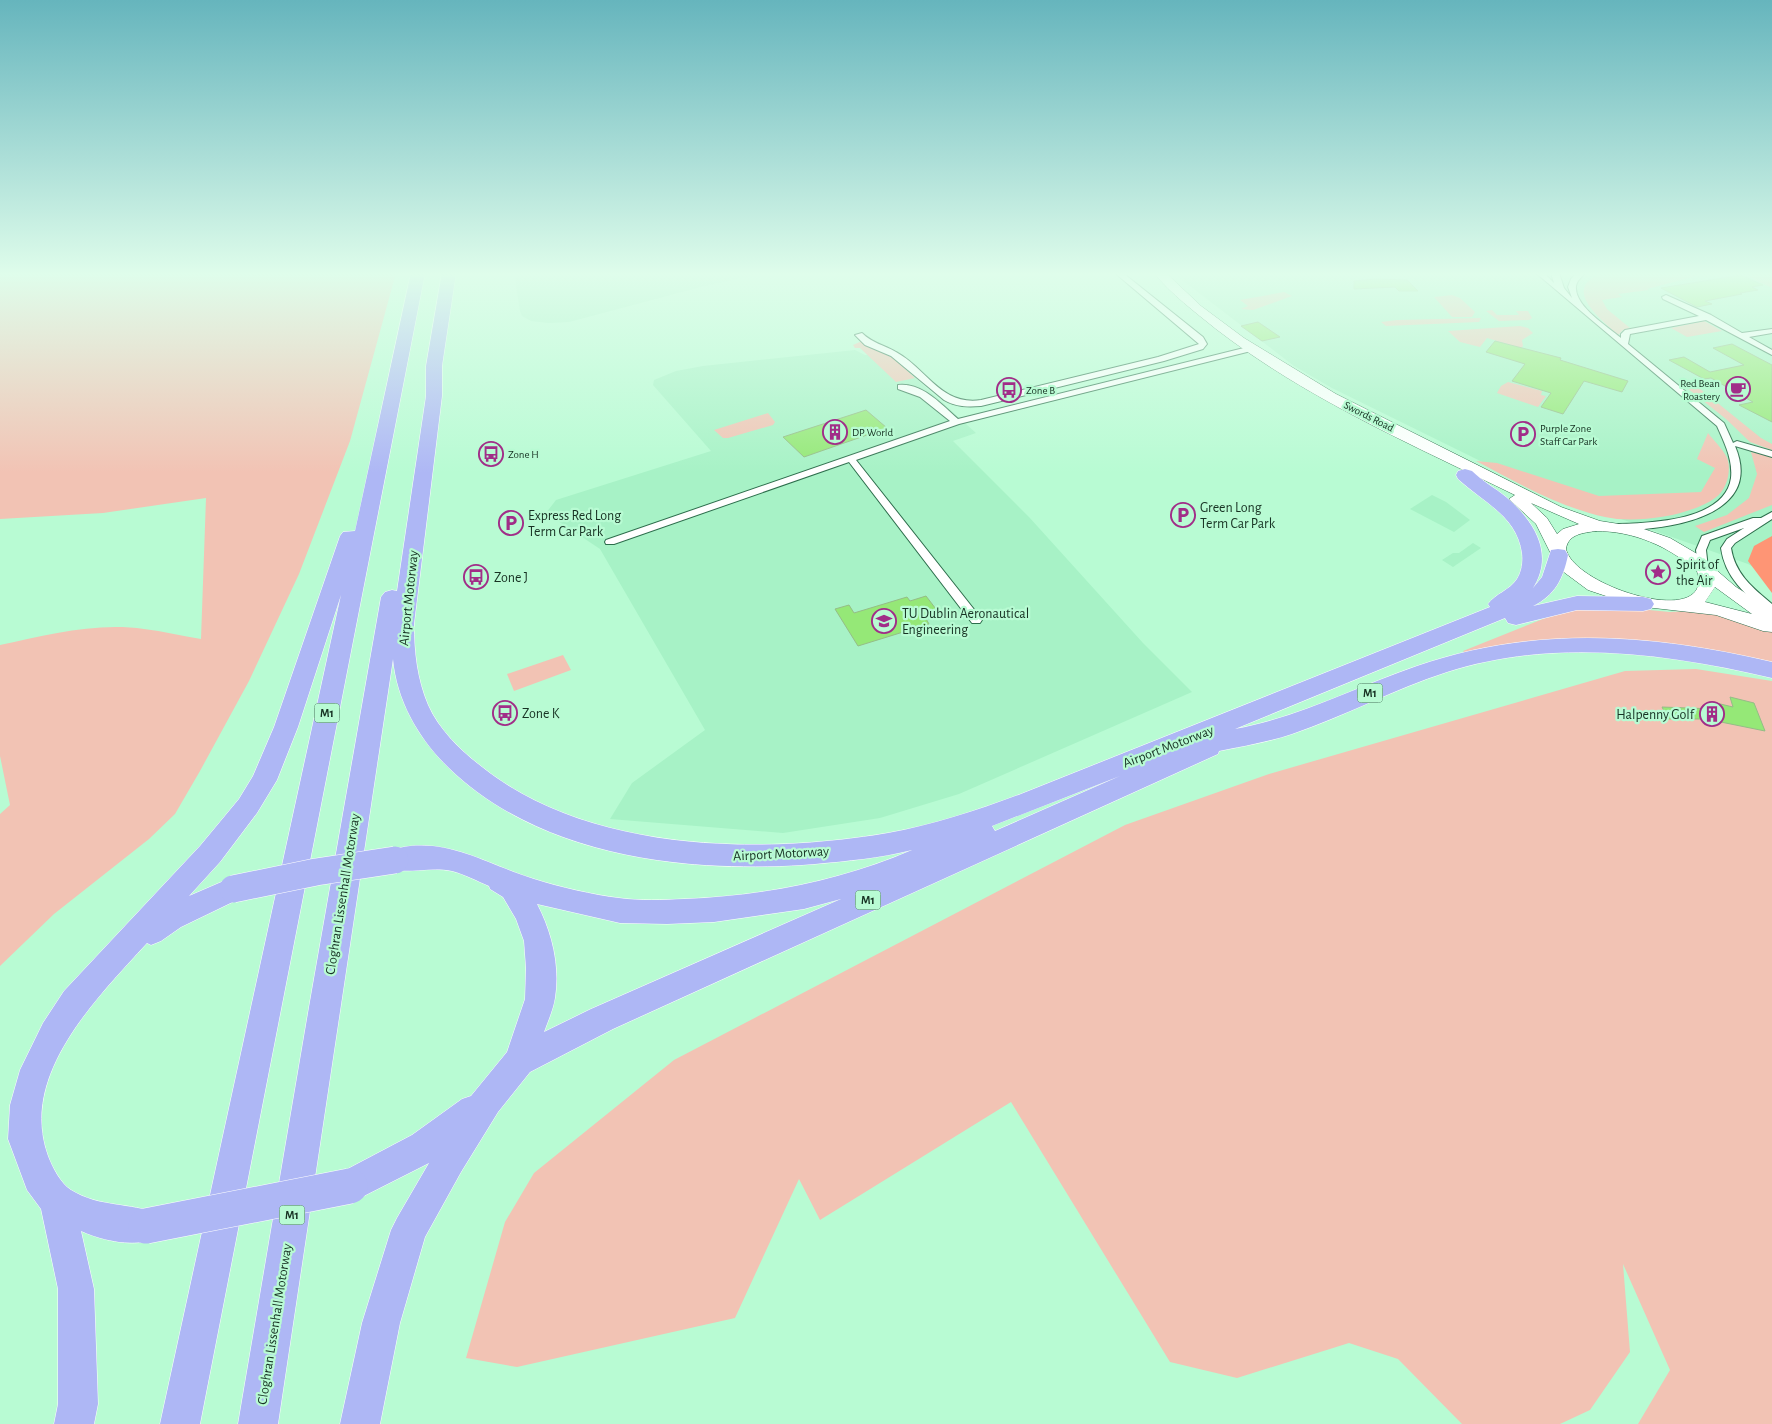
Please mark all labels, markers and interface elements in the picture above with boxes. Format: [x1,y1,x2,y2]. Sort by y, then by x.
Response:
cafe icon: Red Bean Roastery [1725,376,1751,402]
bus stop icon: Zone B [996,377,1022,403]
place label: Red Bean Roastery [1680,378,1720,402]
place label: Zone B [1026,385,1055,396]
street label: Swords Road [1342,399,1396,434]
building icon: DP World [822,419,848,445]
parking icon: Purple Zone Staff Car Park [1510,421,1536,447]
place label: Purple Zone Staff Car Park [1540,423,1597,447]
place label: DP World [852,427,894,438]
bus stop icon: Zone H [478,441,504,467]
place label: Zone H [508,449,539,460]
place label: Green Long Term Car Park [1200,501,1276,531]
parking icon: Green Long Term Car Park [1170,502,1196,528]
place label: Express Red Long Term Car Park [528,509,621,539]
parking icon: Express Red Long Term Car Park [498,510,524,536]
street label: Airport Motorway [397,550,421,647]
place label: Spirit of the Air [1676,558,1719,588]
place icon: Spirit of the Air [1645,559,1671,585]
bus stop icon: Zone J [463,564,489,590]
place label: Zone J [494,571,528,585]
place label: TU Dublin Aeronautical Engineering [902,607,1029,637]
school or university icon: TU Dublin Aeronautical Engineering [871,608,897,634]
road number: M1 [1358,684,1382,702]
bus stop icon: Zone K [492,700,518,726]
building icon: Halpenny Golf [1699,701,1725,727]
road number: M1 [314,704,340,722]
place label: Zone K [522,707,560,721]
place label: Halpenny Golf [1616,708,1695,722]
street label: Airport Motorway [1121,723,1216,771]
street label: Cloghran Lissenhall Motorway [323,813,363,976]
street label: Airport Motorway [733,844,829,864]
road number: M1 [856,890,880,910]
road number: M1 [280,1206,304,1224]
street label: Cloghran Lissenhall Motorway [255,1243,295,1406]

